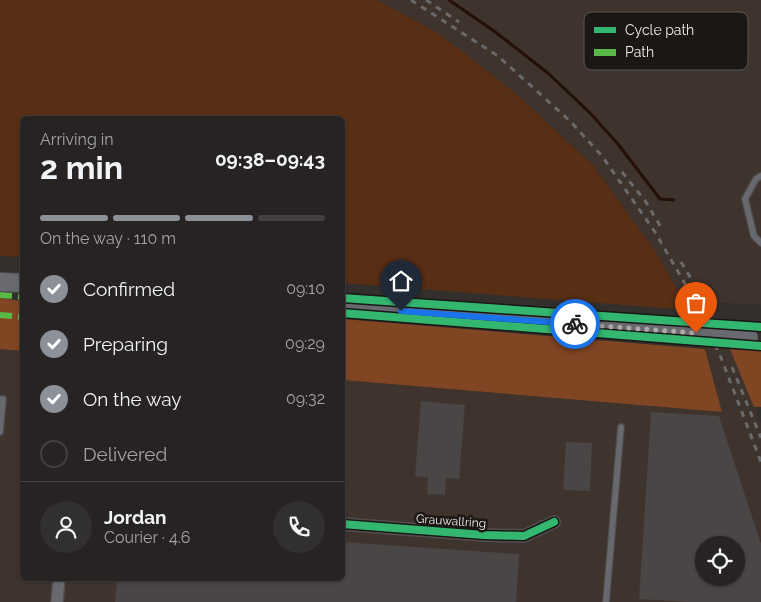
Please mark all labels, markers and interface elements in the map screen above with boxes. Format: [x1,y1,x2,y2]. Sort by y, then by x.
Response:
legend [584,12,748,70]
text: Cycle path [625,22,694,38]
text: Path [625,44,654,60]
text: Arriving in [40,130,114,149]
text: 09:38–09:43 [215,148,325,170]
text: 2 min [40,149,123,186]
text: On the way · 110 m [40,229,176,248]
pin [380,260,422,311]
icon: home [387,267,415,295]
icon: check [40,275,68,303]
text: Confirmed [83,278,175,300]
text: 09:10 [286,279,325,298]
pin [675,282,717,333]
icon: bag [682,289,710,317]
courier [550,299,600,349]
icon: bike [561,310,589,338]
icon: check [40,330,68,358]
text: Preparing [83,333,168,355]
text: 09:29 [285,334,325,353]
icon: check [40,385,68,413]
text: On the way [83,388,182,410]
text: 09:32 [286,389,325,408]
text: Delivered [83,443,167,465]
button: person [40,501,92,553]
button: phone [273,501,325,553]
text: Jordan [104,506,167,528]
street label: Grauwallring [415,512,487,530]
text: Courier · 4.6 [104,528,190,547]
map controls [695,536,745,586]
button: locate [695,536,745,586]

